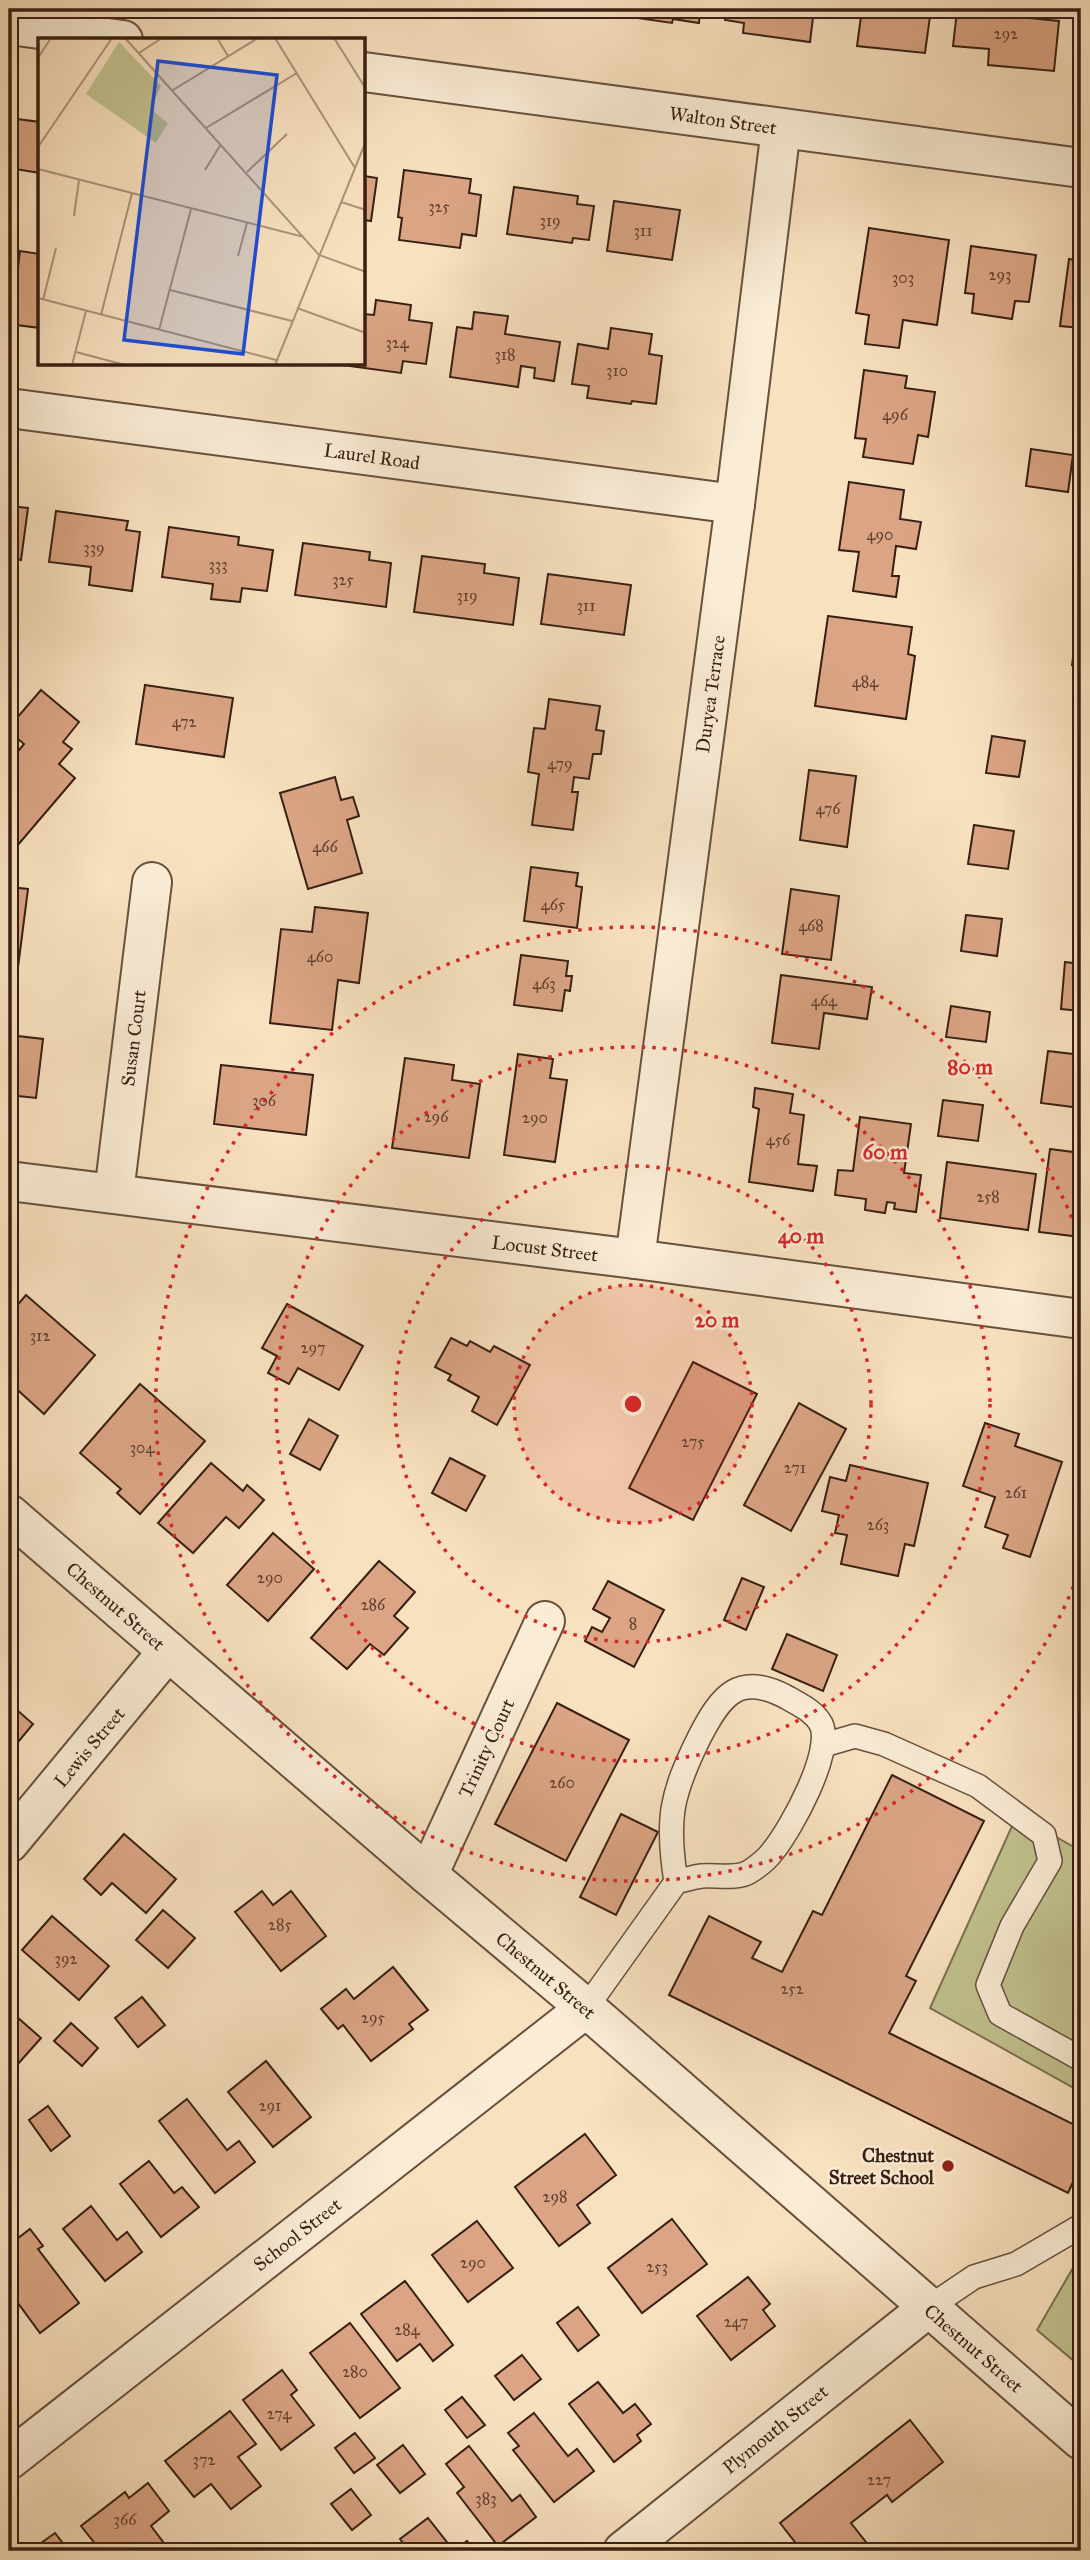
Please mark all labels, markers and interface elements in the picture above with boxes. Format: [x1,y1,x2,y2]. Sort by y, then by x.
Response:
house number: 292 [994,24,1018,43]
inset map [38,38,366,366]
street label: Walton Street [668,102,778,139]
house number: 325 [428,197,450,216]
house number: 319 [539,211,561,230]
house number: 311 [633,221,653,240]
house number: 293 [989,265,1011,284]
house number: 303 [892,268,914,287]
house number: 324 [385,333,410,352]
house number: 318 [494,345,516,364]
house number: 310 [606,361,628,380]
house number: 496 [882,405,909,424]
street label: Laurel Road [322,438,422,475]
house number: 490 [867,525,893,544]
house number: 339 [83,538,105,557]
house number: 333 [208,555,228,574]
house number: 325 [332,570,354,589]
house number: 319 [456,586,478,605]
house number: 311 [576,596,596,615]
street label: Duryea Terrace [691,634,730,754]
house number: 484 [852,672,879,691]
house number: 472 [172,712,196,731]
house number: 479 [547,754,573,773]
house number: 476 [816,799,841,818]
house number: 466 [312,837,338,856]
house number: 465 [541,895,566,914]
house number: 468 [798,916,824,935]
house number: 460 [307,947,333,966]
house number: 463 [532,974,556,993]
street label: Susan Court [116,988,151,1088]
house number: 464 [811,991,838,1010]
text: 80 m [947,1054,993,1080]
house number: 306 [252,1091,277,1110]
house number: 296 [424,1107,449,1126]
house number: 290 [522,1108,548,1127]
house number: 456 [766,1130,791,1149]
text: 60 m [862,1139,908,1165]
house number: 258 [976,1187,1000,1206]
text: 40 m [778,1223,824,1249]
street label: Locust Street [491,1231,600,1266]
text: 20 m [695,1307,740,1333]
house number: 312 [30,1326,50,1345]
house number: 297 [300,1338,326,1357]
centre of rings [621,1392,645,1416]
house number: 275 [681,1432,705,1451]
house number: 304 [130,1438,155,1457]
house number: 271 [784,1458,806,1477]
house number: 261 [1005,1483,1027,1502]
house number: 263 [867,1515,889,1534]
street label: Chestnut Street [62,1557,170,1656]
house number: 290 [257,1568,283,1587]
house number: 286 [361,1595,386,1614]
house number: 8 [629,1614,637,1633]
street label: Trinity Court [453,1695,520,1801]
street label: Lewis Street [49,1702,130,1792]
house number: 260 [549,1773,575,1792]
house number: 285 [268,1915,292,1934]
street label: Chestnut Street [491,1927,601,2024]
house number: 392 [55,1949,78,1968]
house number: 252 [780,1979,804,1998]
house number: 295 [361,2008,386,2027]
house number: 291 [259,2096,281,2115]
place label: Chestnut Street School [829,2144,935,2189]
marker: Chestnut Street School [940,2158,956,2174]
house number: 298 [543,2187,568,2206]
street label: School Street [249,2193,346,2276]
house number: 290 [460,2253,486,2272]
house number: 253 [646,2257,668,2276]
street label: Chestnut Street [920,2299,1028,2398]
house number: 247 [724,2312,748,2331]
house number: 284 [394,2320,421,2339]
house number: 280 [342,2362,368,2381]
street label: Plymouth Street [718,2380,833,2479]
house number: 274 [267,2404,292,2423]
house number: 372 [193,2450,216,2469]
house number: 227 [867,2470,891,2489]
house number: 383 [475,2489,497,2508]
house number: 366 [114,2510,137,2529]

